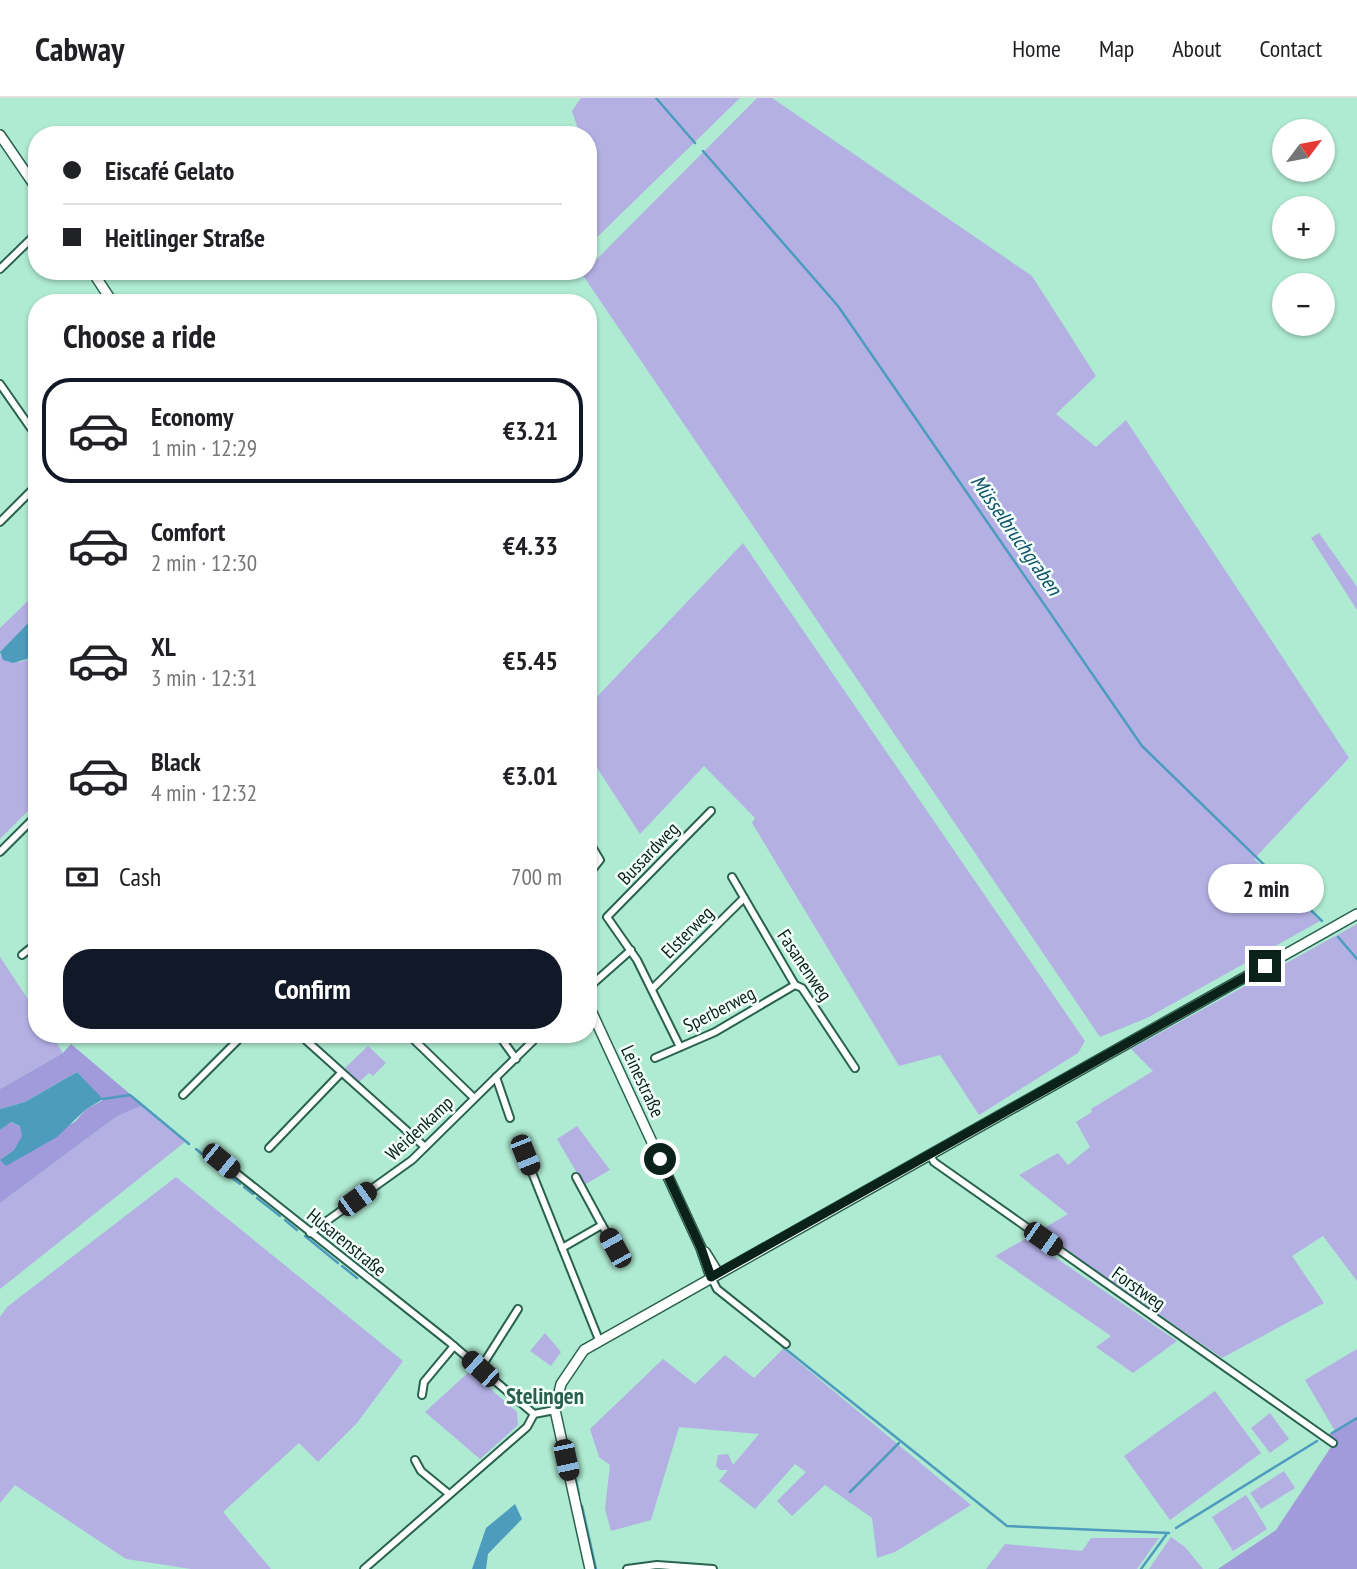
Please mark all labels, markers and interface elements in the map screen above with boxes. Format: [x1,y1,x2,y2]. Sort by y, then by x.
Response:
text: Cabway [35,27,124,70]
text: Home [1012,33,1061,64]
text: Map [1099,33,1134,64]
text: About [1172,33,1221,64]
text: Contact [1259,33,1322,64]
north arrow [1272,119,1335,182]
map controls [1272,119,1335,336]
text: Eiscafé Gelato [105,154,234,187]
button: + [1272,196,1335,259]
text: Heitlinger Straße [105,221,265,254]
button: − [1272,273,1335,336]
text: Choose a ride [63,315,216,357]
icon: car [67,399,130,462]
text: Economy [151,400,233,433]
text: €3.21 [503,414,558,447]
text: 1 min · 12:29 [151,433,257,462]
water label: Müsselbruchgraben [965,469,1069,602]
icon: car [67,514,130,577]
text: Comfort [151,515,225,548]
text: €4.33 [503,529,558,562]
text: 2 min · 12:30 [151,548,257,577]
icon: car [67,629,130,692]
text: XL [151,630,176,663]
text: €5.45 [503,644,558,677]
text: 3 min · 12:31 [151,663,257,692]
icon: car [67,744,130,807]
text: Black [151,745,201,778]
text: €3.01 [503,759,558,792]
text: 4 min · 12:32 [151,778,257,807]
street label: Bussardweg [612,817,684,889]
icon: cash [63,858,101,896]
text: Cash [119,860,161,893]
text: 700 m [511,862,562,891]
callout: 2 min [1207,864,1323,914]
text: 2 min [1243,874,1289,903]
street label: Elsterweg [656,901,718,963]
street label: Fasanenweg [772,925,838,1005]
button: Confirm [63,949,562,1029]
route end [1249,950,1281,982]
street label: Sperberweg [679,981,759,1037]
street label: Leinestraße [616,1041,670,1121]
street label: Weidenkamp [380,1091,458,1165]
car [508,1132,543,1178]
car [199,1140,244,1182]
route start [644,1143,676,1175]
car [334,1178,381,1220]
street label: Husarenstraße [302,1203,392,1281]
car [1020,1218,1067,1260]
car [596,1225,635,1271]
street label: Forstweg [1108,1261,1170,1315]
car [458,1347,503,1391]
district label: Stelingen [506,1381,584,1410]
car [552,1437,581,1483]

